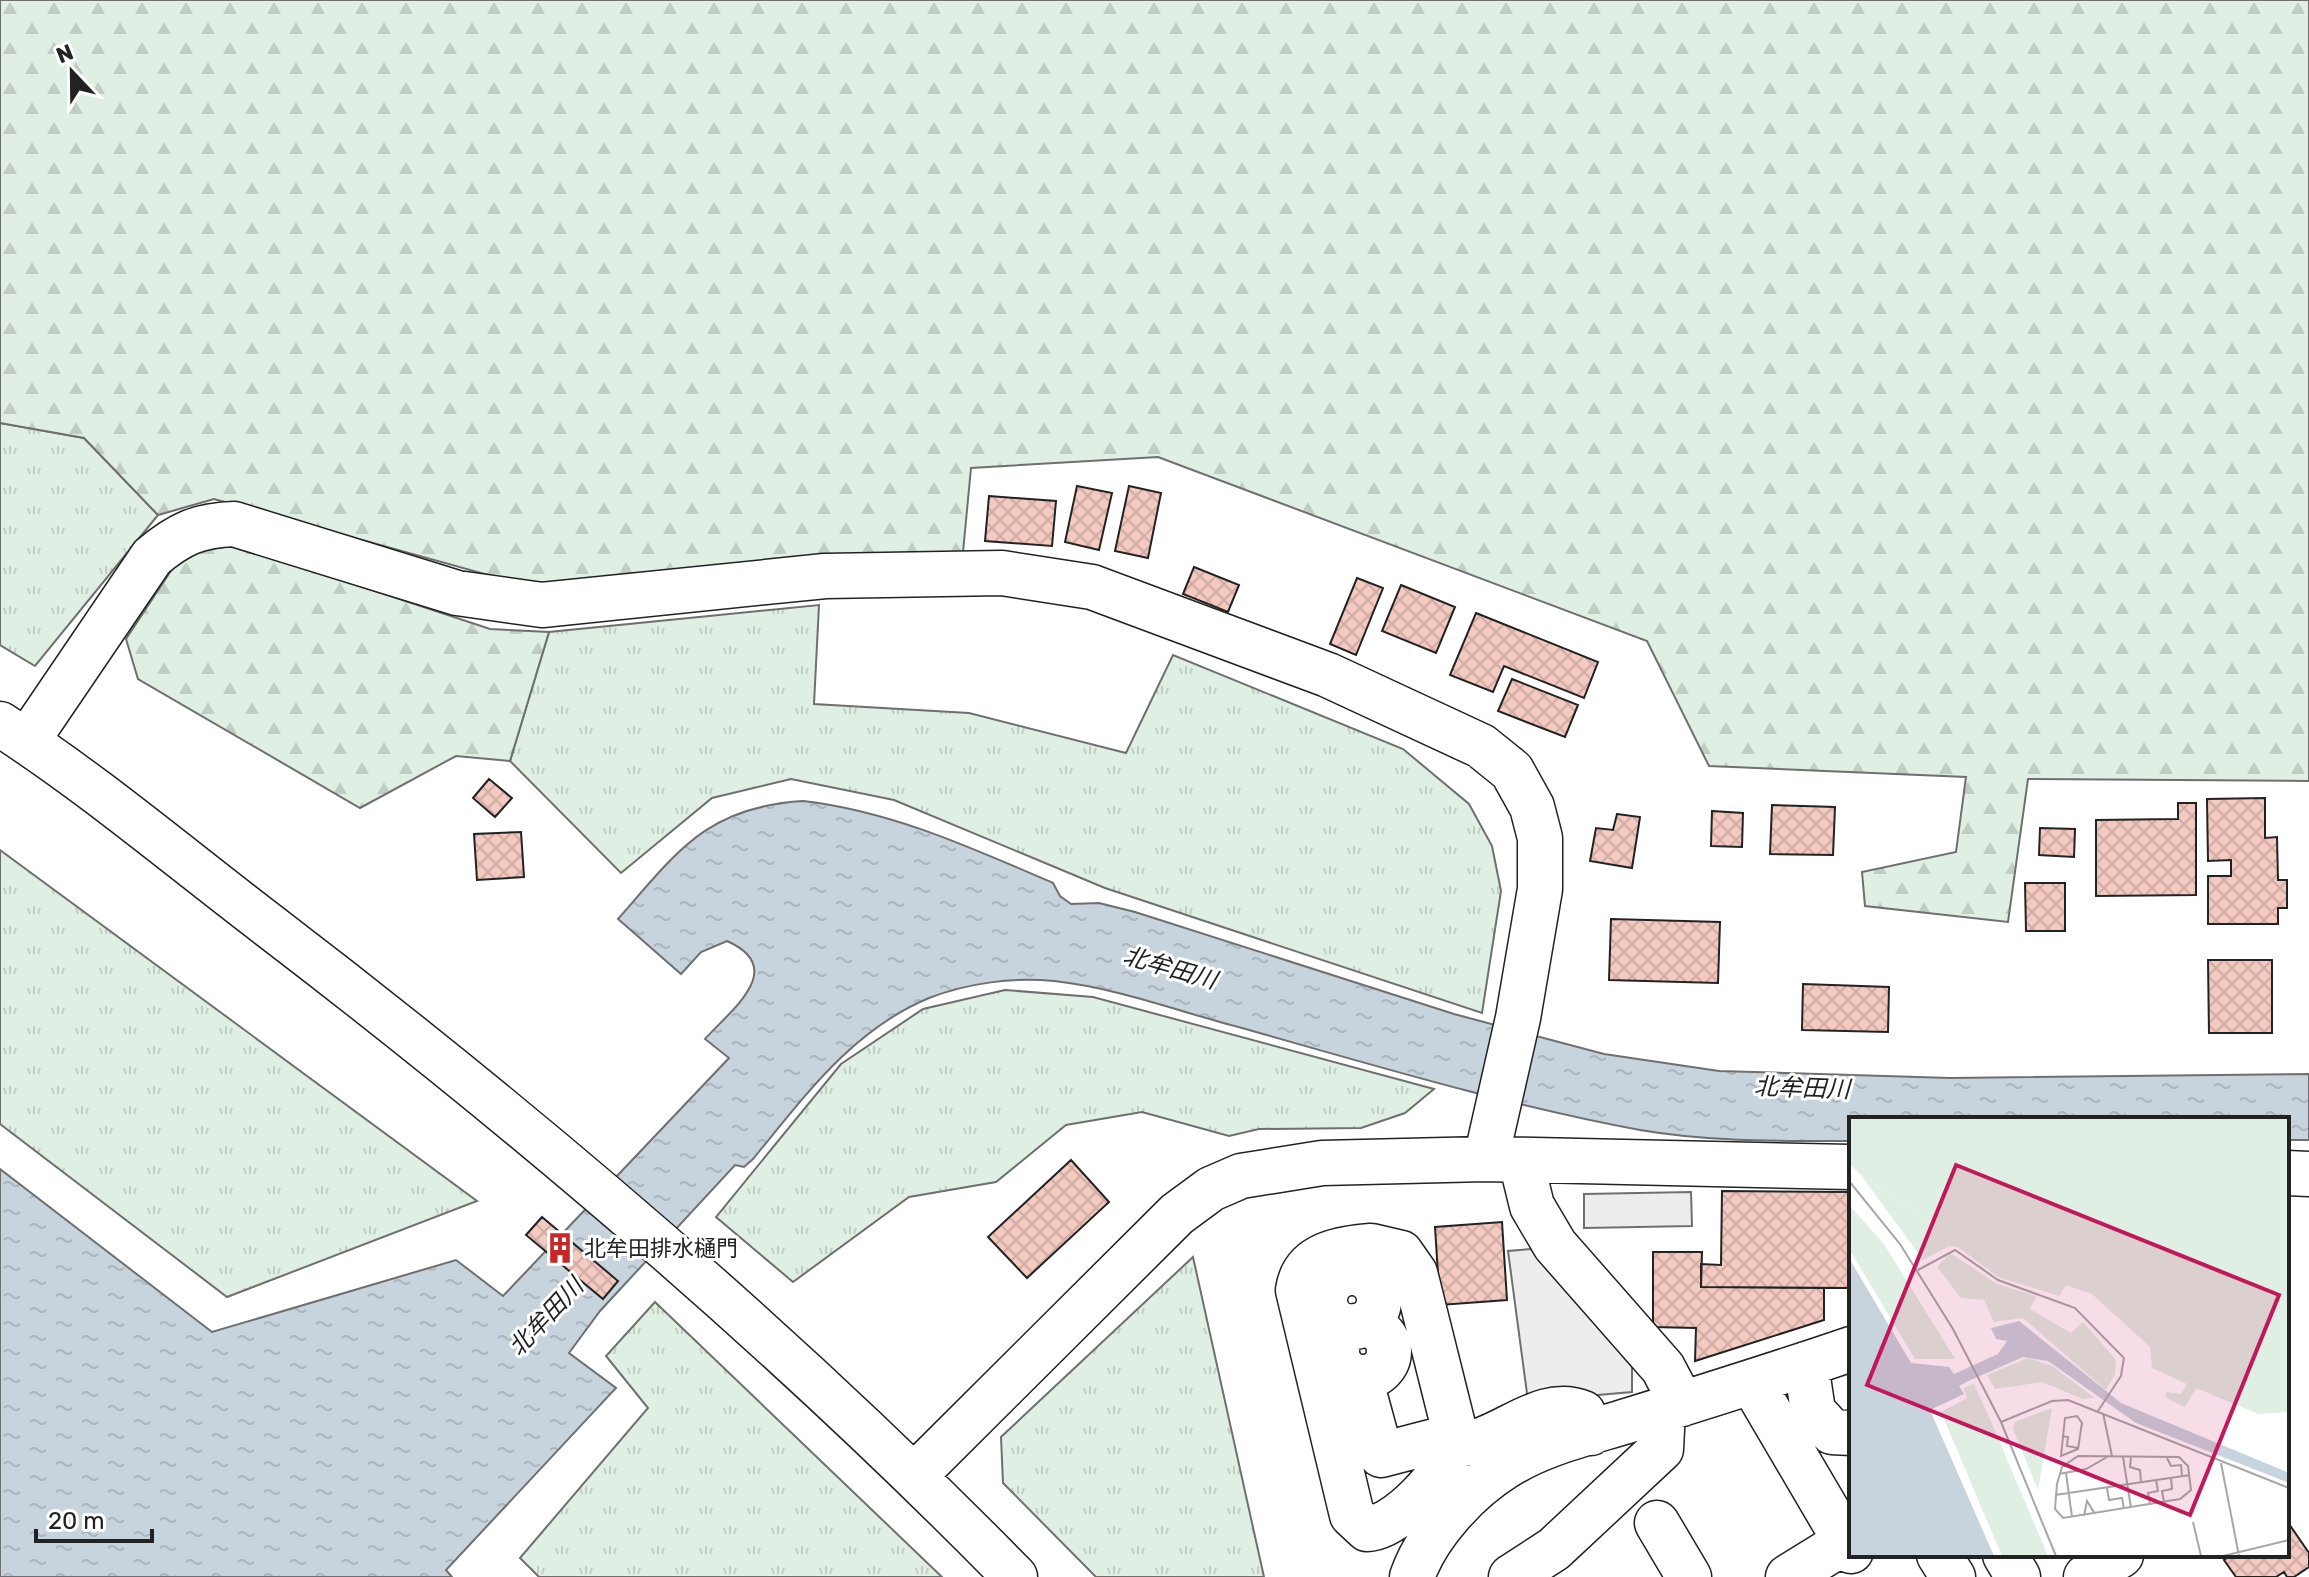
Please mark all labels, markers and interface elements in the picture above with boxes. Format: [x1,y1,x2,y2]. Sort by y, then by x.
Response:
north arrow [32,32,112,112]
text: N [52,38,77,69]
water label: 北牟田川 [1120,941,1223,996]
water label: 北牟田川 [1754,1072,1853,1104]
inset map [1849,1117,2289,1557]
building icon: 北牟田排水樋門 [543,1231,577,1265]
place label: 北牟田排水樋門 [584,1235,738,1262]
water label: 北牟田川 [503,1270,591,1362]
scale bar [36,1493,152,1543]
text: 20 m [48,1507,105,1535]

